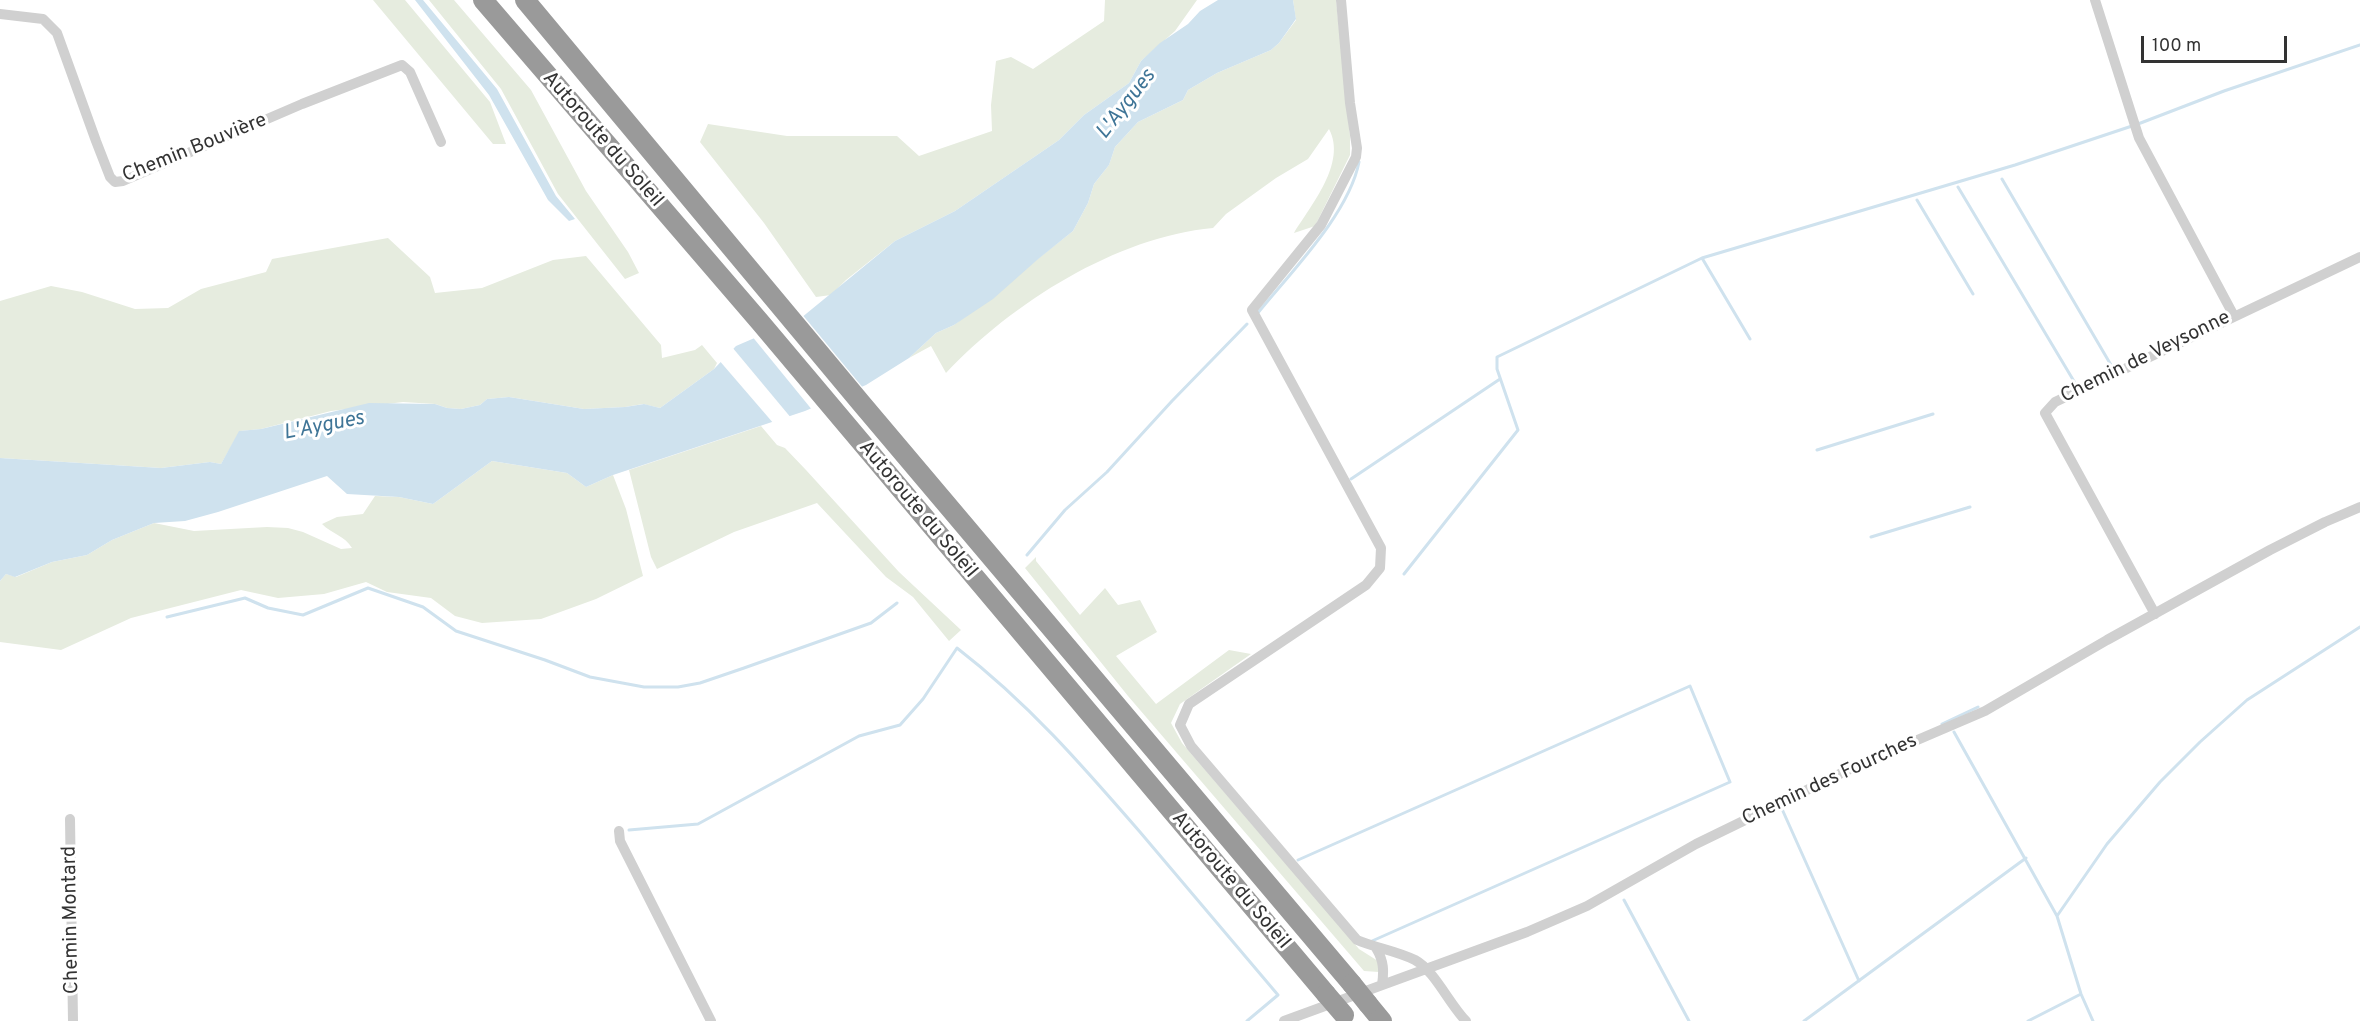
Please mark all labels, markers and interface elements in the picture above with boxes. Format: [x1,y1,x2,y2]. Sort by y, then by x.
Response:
scale bar [2144,24,2290,62]
text: 100 m [2152,35,2201,58]
water label: L'Aygues [1092,65,1162,145]
street label: Autoroute du Soleil [537,67,667,213]
street label: Chemin Bouvière [119,109,271,189]
street label: Chemin de Veysonne [2057,306,2235,410]
water label: L'Aygues [281,407,367,447]
street label: Autoroute du Soleil [853,436,981,584]
street label: Chemin des Fourches [1739,730,1921,832]
street label: Autoroute du Soleil [1166,807,1294,955]
street label: Chemin Montard [59,846,85,994]

